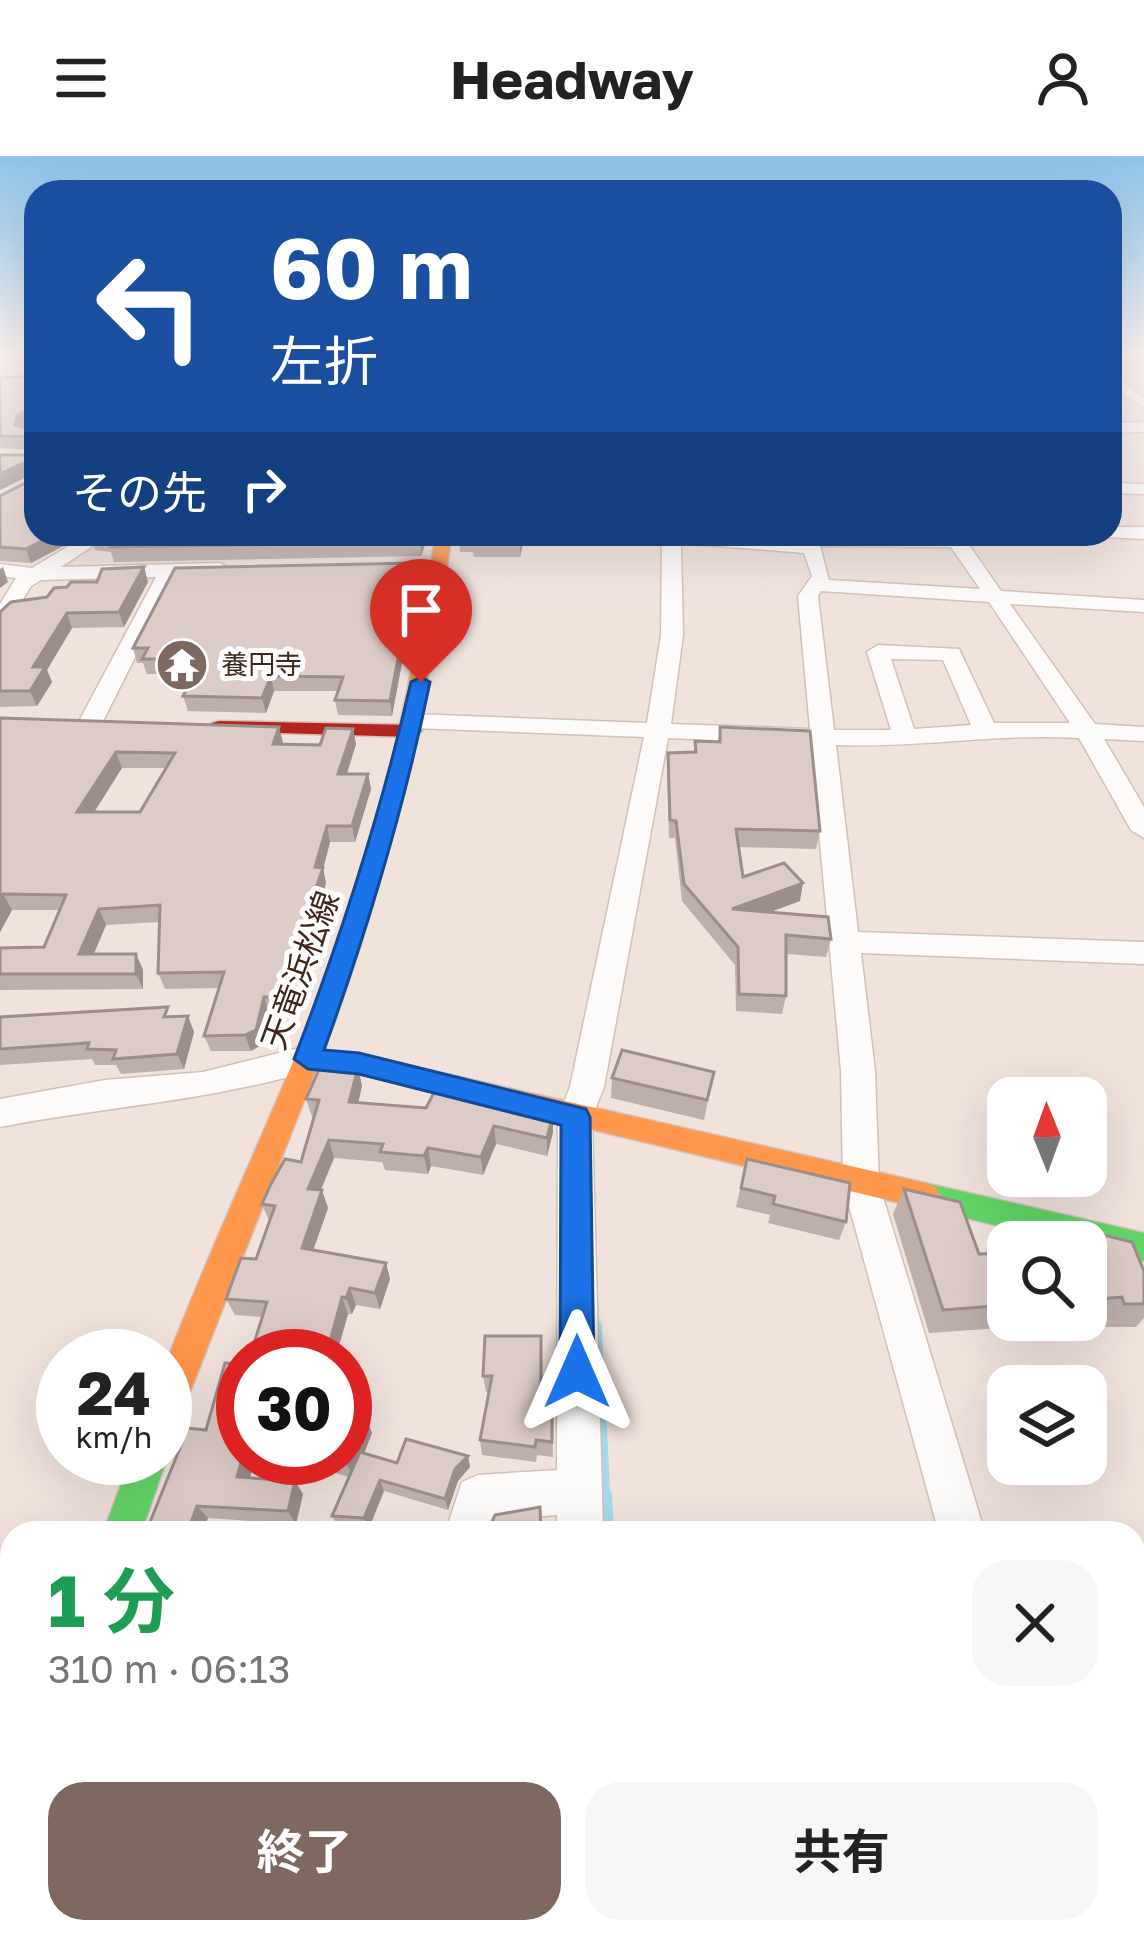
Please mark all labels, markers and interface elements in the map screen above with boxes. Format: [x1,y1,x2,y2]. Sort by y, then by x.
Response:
icon: menu [48,45,114,111]
icon: person [1030,45,1096,111]
text: Headway [450,46,694,111]
text: 60 m [270,217,472,317]
icon: left [72,228,228,384]
text: 左折 [270,328,378,393]
icon: right [231,456,297,522]
text: その先 [72,465,207,519]
pin [370,559,472,682]
icon: arrive [388,577,454,643]
temple icon: 養円寺 [154,637,210,693]
place label: 養円寺 [221,648,302,680]
street label: 天竜浜松線 [253,886,346,1054]
north arrow [987,1077,1107,1197]
map controls [987,1077,1107,1485]
button: search [987,1221,1107,1341]
position arrow [514,1309,640,1435]
speed limit sign: 30 [216,1329,372,1485]
text: 24 [77,1356,151,1428]
button: layers [987,1365,1107,1485]
text: km/h [76,1419,152,1455]
text: 1 分 [48,1556,175,1643]
button: close [972,1560,1098,1686]
text: 310 m · 06:13 [48,1645,291,1692]
button: 終了 [48,1782,561,1920]
button: 共有 [585,1782,1098,1920]

